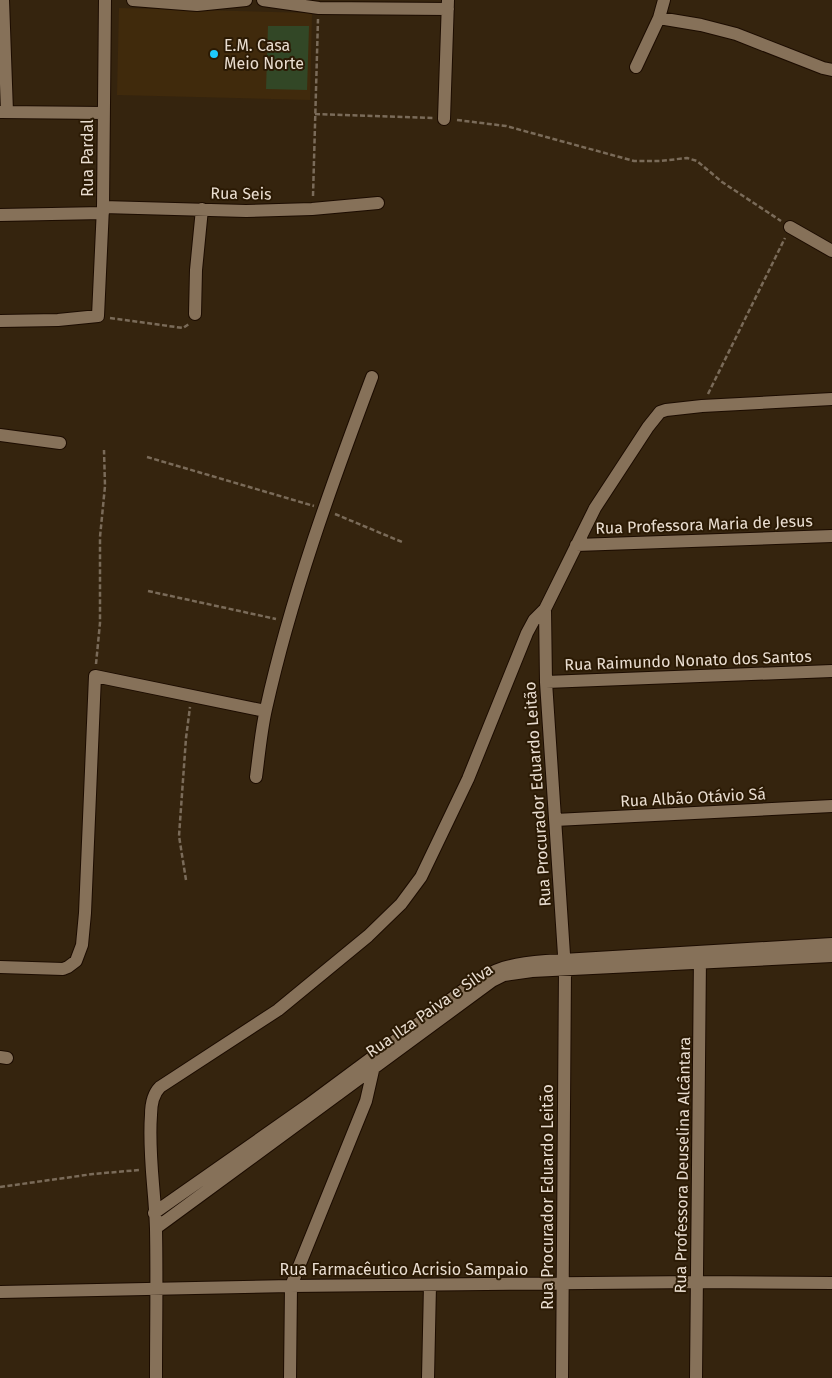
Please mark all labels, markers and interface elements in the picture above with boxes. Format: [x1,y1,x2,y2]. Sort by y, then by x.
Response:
place label: E.M. Casa Meio Norte [224,36,304,73]
marker: E.M. Casa Meio Norte [208,48,220,60]
street label: Rua Pardal [78,119,97,197]
street label: Rua Seis [210,183,272,204]
street label: Rua Professora Maria de Jesus [595,511,813,538]
street label: Rua Raimundo Nonato dos Santos [564,647,812,674]
street label: Rua Procurador Eduardo Leitão [520,681,555,907]
street label: Rua Albão Otávio Sá [620,784,766,811]
street label: Rua Ilza Paiva e Silva [362,959,496,1061]
street label: Rua Professora Deuselina Alcântara [671,1037,694,1293]
street label: Rua Procurador Eduardo Leitão [538,1084,557,1310]
street label: Rua Farmacêutico Acrisio Sampaio [280,1260,528,1279]

